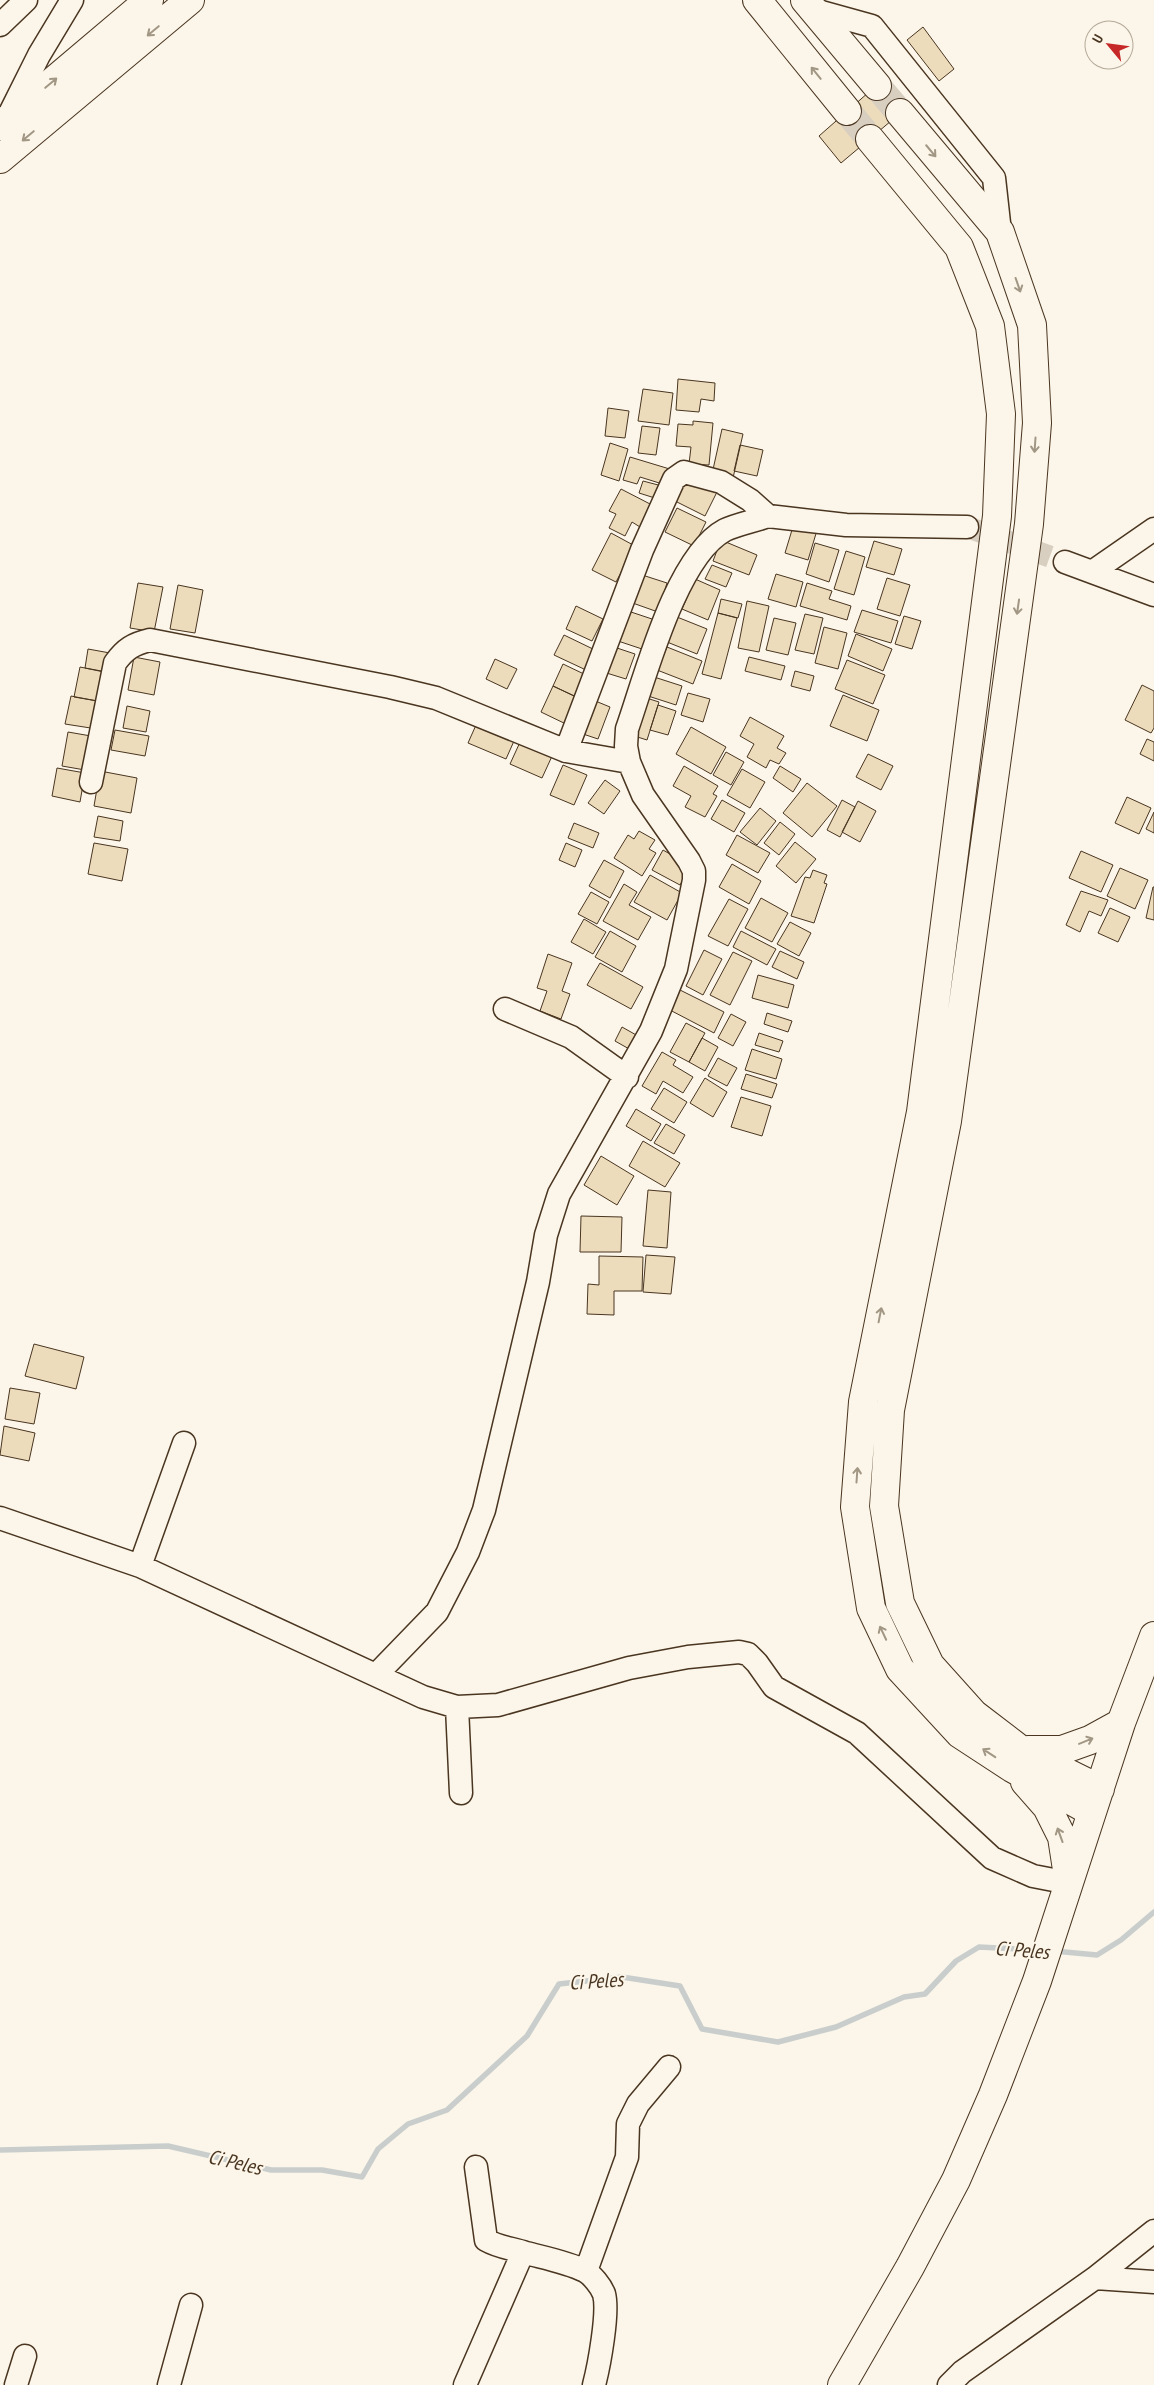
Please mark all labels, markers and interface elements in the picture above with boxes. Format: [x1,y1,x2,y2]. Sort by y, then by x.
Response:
north arrow [1084,20,1134,70]
one-way arrow [146,26,159,37]
text: U [1088,31,1107,46]
one-way arrow [811,67,822,80]
one-way arrow [44,78,57,89]
one-way arrow [22,130,35,141]
one-way arrow [925,144,937,157]
one-way arrow [1014,277,1023,292]
one-way arrow [1030,437,1040,453]
one-way arrow [1013,598,1023,614]
one-way arrow [876,1307,885,1323]
one-way arrow [852,1467,862,1483]
one-way arrow [878,1626,888,1641]
one-way arrow [1078,1736,1093,1746]
one-way arrow [983,1748,997,1758]
one-way arrow [1055,1828,1064,1843]
water label: Ci Peles [994,1935,1052,1965]
water label: Ci Peles [568,1966,626,1996]
water label: Ci Peles [206,2143,266,2181]

